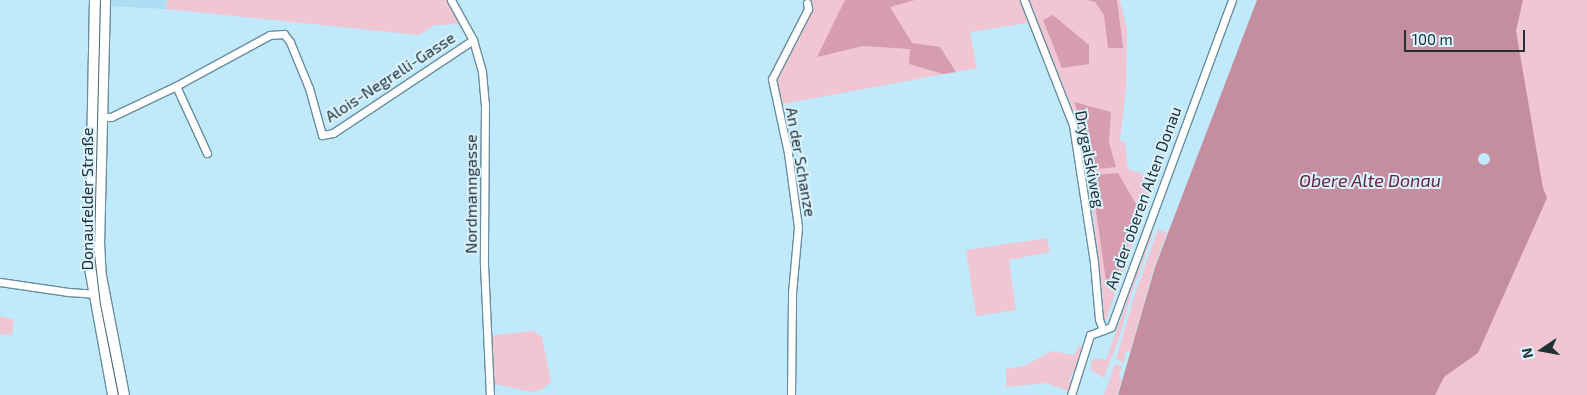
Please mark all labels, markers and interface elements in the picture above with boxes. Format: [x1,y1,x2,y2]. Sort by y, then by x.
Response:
scale bar [1407,20,1528,52]
street label: Alois-Negrelli-Gasse [321,28,459,126]
text: 100 m [1412,30,1453,48]
street label: An der oberen Alten Donau [1101,104,1185,292]
street label: An der Schanze [782,105,820,219]
street label: Drygalskiweg [1071,109,1109,209]
street label: Donaufelder Straße [77,127,97,271]
street label: Nordmanngasse [461,134,481,254]
water label: Obere Alte Donau [1299,169,1441,191]
north arrow [1517,325,1567,375]
text: N [1517,347,1536,360]

